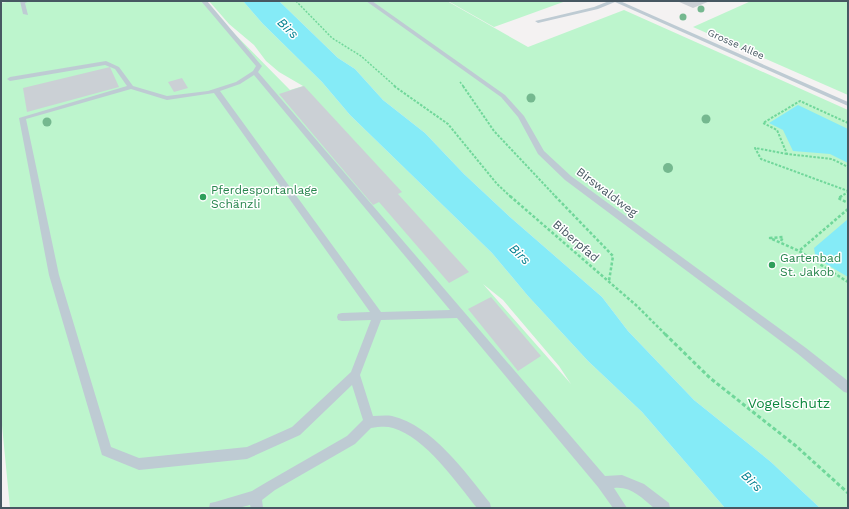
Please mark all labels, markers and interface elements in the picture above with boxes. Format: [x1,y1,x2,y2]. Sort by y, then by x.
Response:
water label: Birs [274,15,302,42]
street label: Grosse Allee [706,27,766,61]
street label: Birswaldweg [574,165,641,220]
place label: Pferdesportanlage Schänzli [211,183,318,211]
marker: Pferdesportanlage Schänzli [198,192,208,202]
street label: Biberpfad [550,217,602,265]
water label: Birs [506,241,534,268]
place label: Gartenbad St. Jakob [780,251,841,279]
marker: Gartenbad St. Jakob [767,260,777,270]
park label: Vogelschutz [748,395,830,411]
water label: Birs [738,468,766,495]

